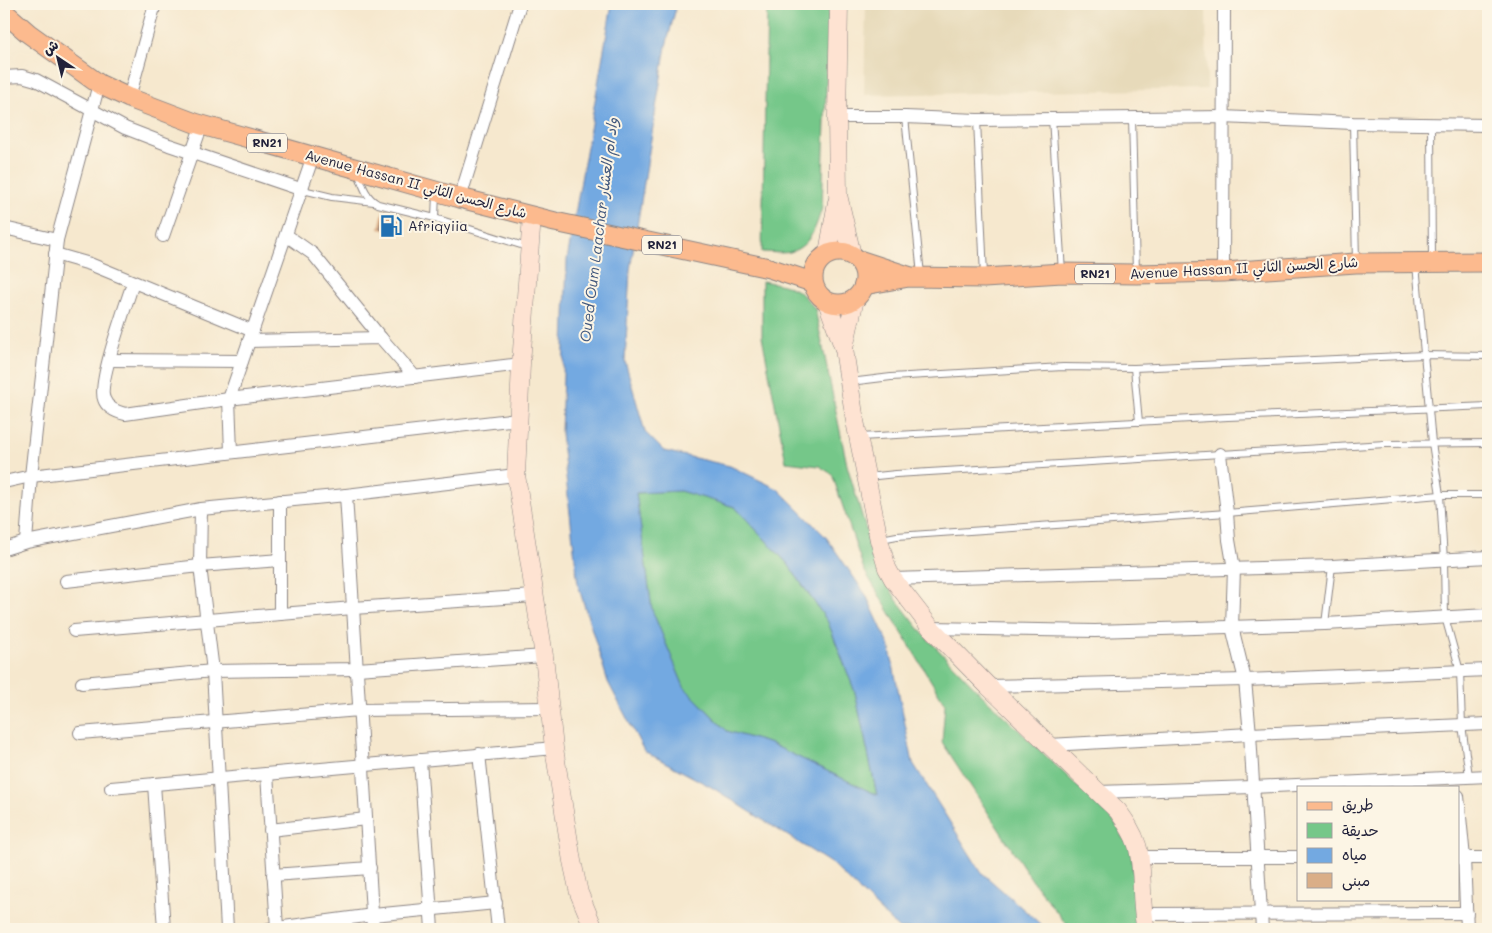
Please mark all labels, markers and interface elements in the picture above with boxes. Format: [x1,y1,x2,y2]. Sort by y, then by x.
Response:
north arrow [32,32,82,82]
text: ش [38,35,62,59]
water label: Oued Oum Laachar واد ام العشار [574,116,625,344]
road number: RN21 [247,134,287,152]
street label: Avenue Hassan II شارع الحسن الثاني [302,145,529,226]
fuel station icon: Afriqyiia [378,213,404,239]
place label: Afriqyiia [408,216,468,235]
road number: RN21 [642,236,682,254]
street label: Avenue Hassan II شارع الحسن الثاني [1129,252,1359,287]
road number: RN21 [1075,264,1115,284]
legend [1297,786,1460,900]
text: طريق [1342,794,1374,814]
text: حديقة [1342,820,1379,840]
text: مياه [1342,844,1367,864]
text: مبنى [1342,870,1370,891]

